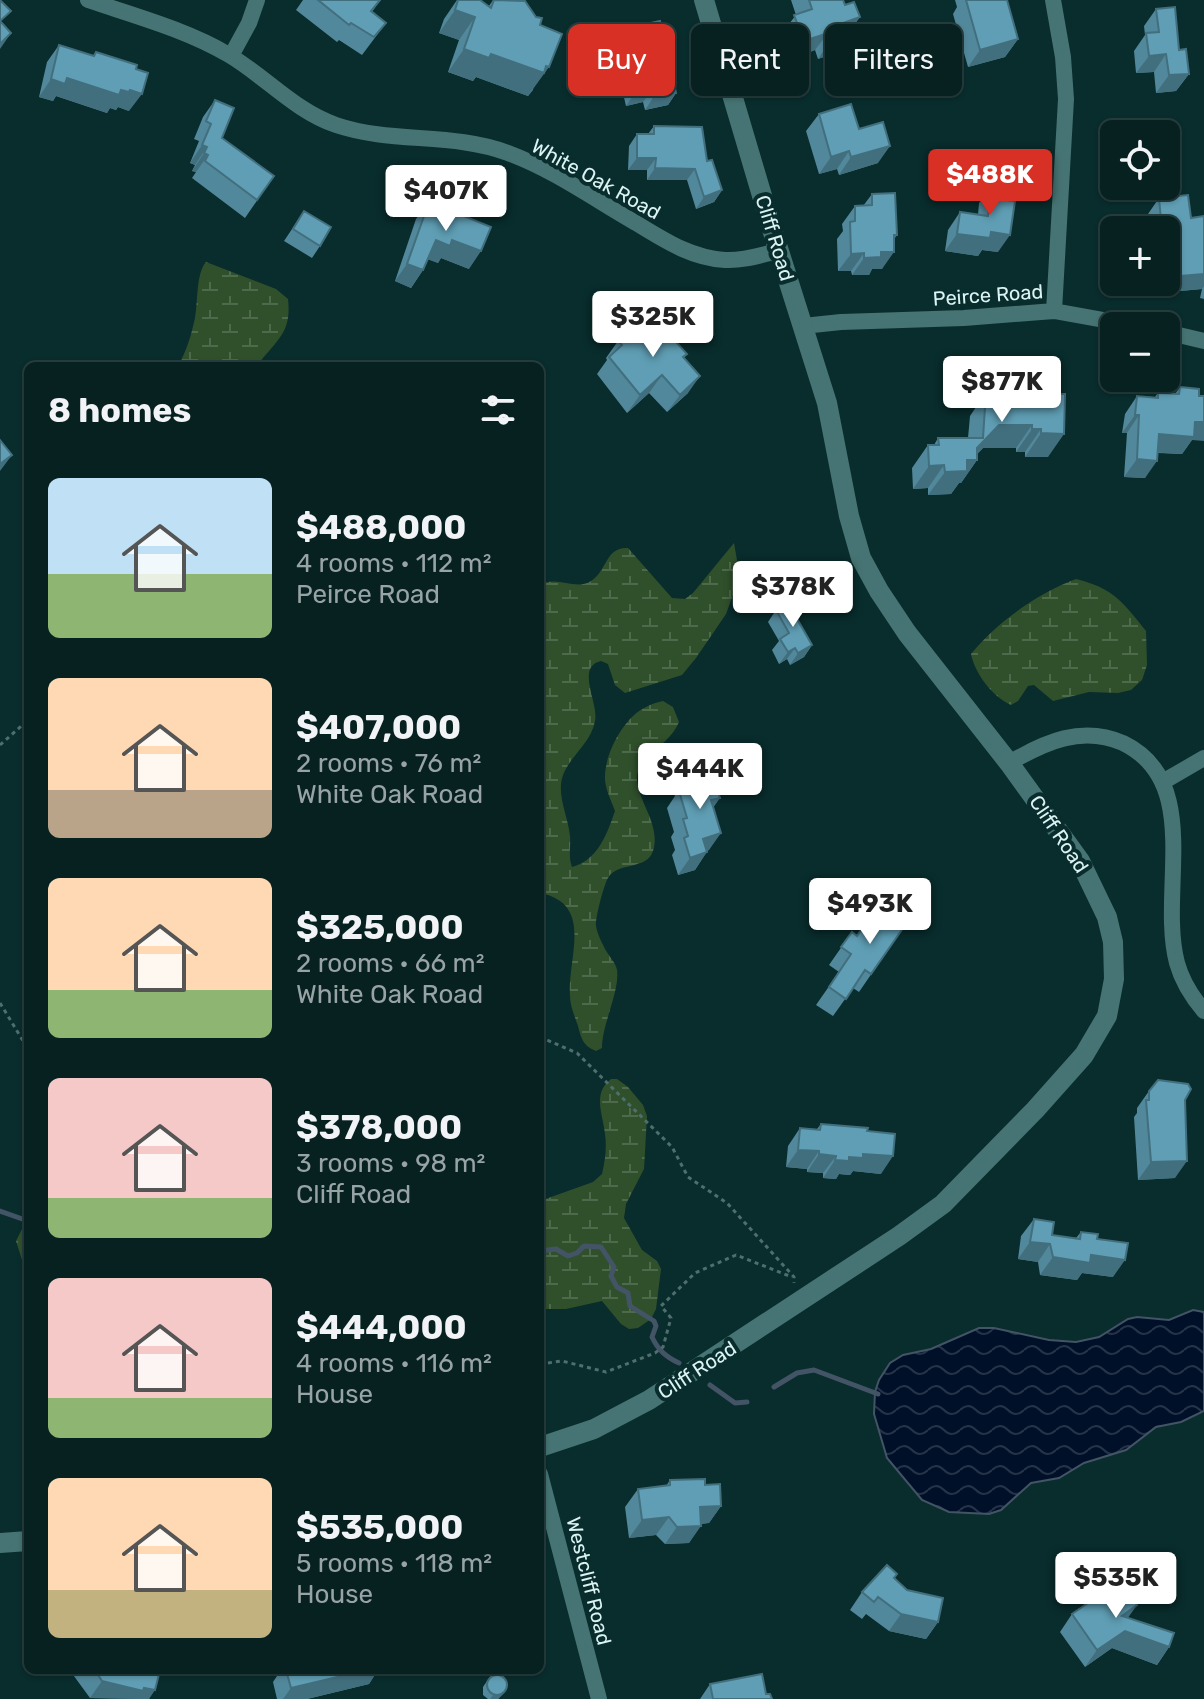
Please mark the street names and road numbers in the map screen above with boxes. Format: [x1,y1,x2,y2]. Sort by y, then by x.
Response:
street label: White Oak Road [527,134,665,224]
street label: Cliff Road [751,192,799,284]
street label: Peirce Road [932,279,1044,311]
street label: Cliff Road [1024,791,1094,877]
street label: Cliff Road [653,1336,741,1404]
street label: Westcliff Road [561,1514,617,1648]

